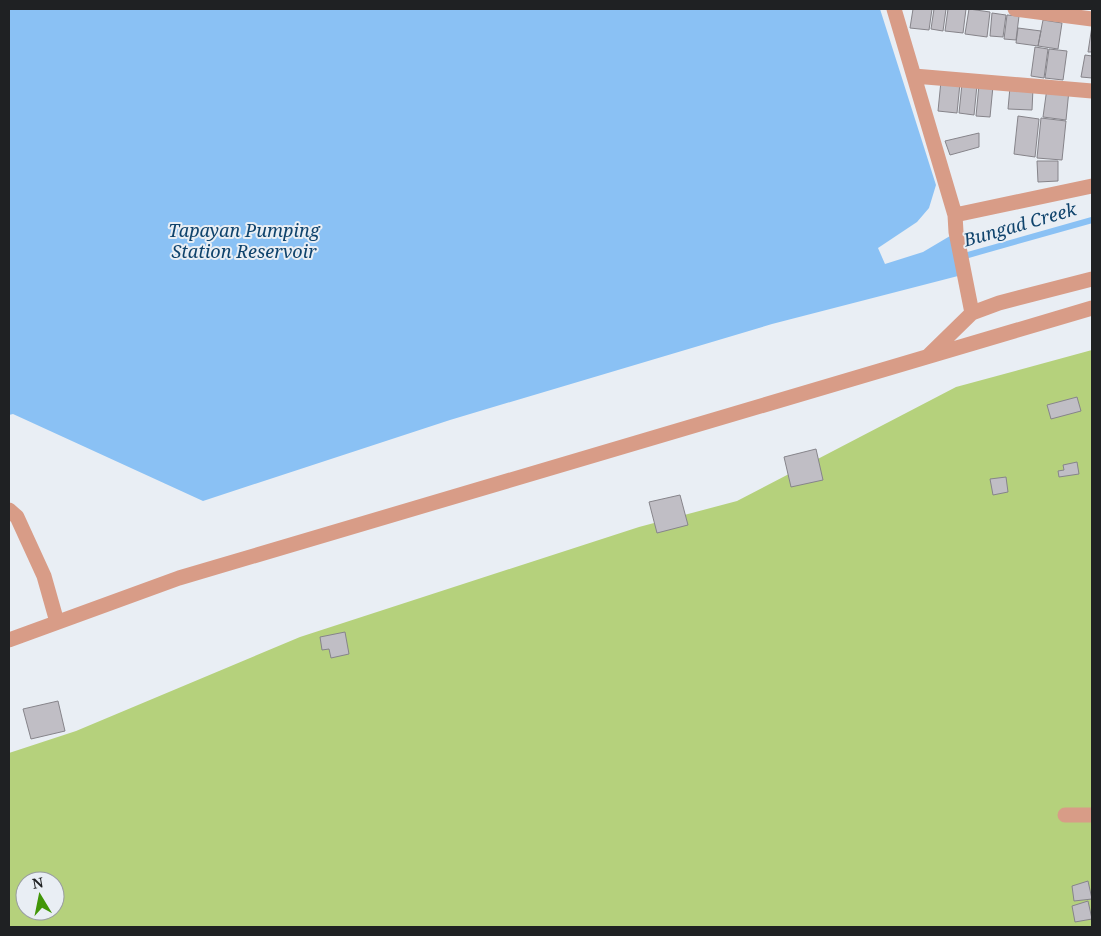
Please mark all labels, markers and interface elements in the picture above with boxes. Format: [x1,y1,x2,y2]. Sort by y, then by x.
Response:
water label: Bungad Creek [960,196,1080,252]
water label: Tapayan Pumping Station Reservoir [168,218,321,263]
north arrow [15,871,65,921]
text: N [31,872,45,893]

